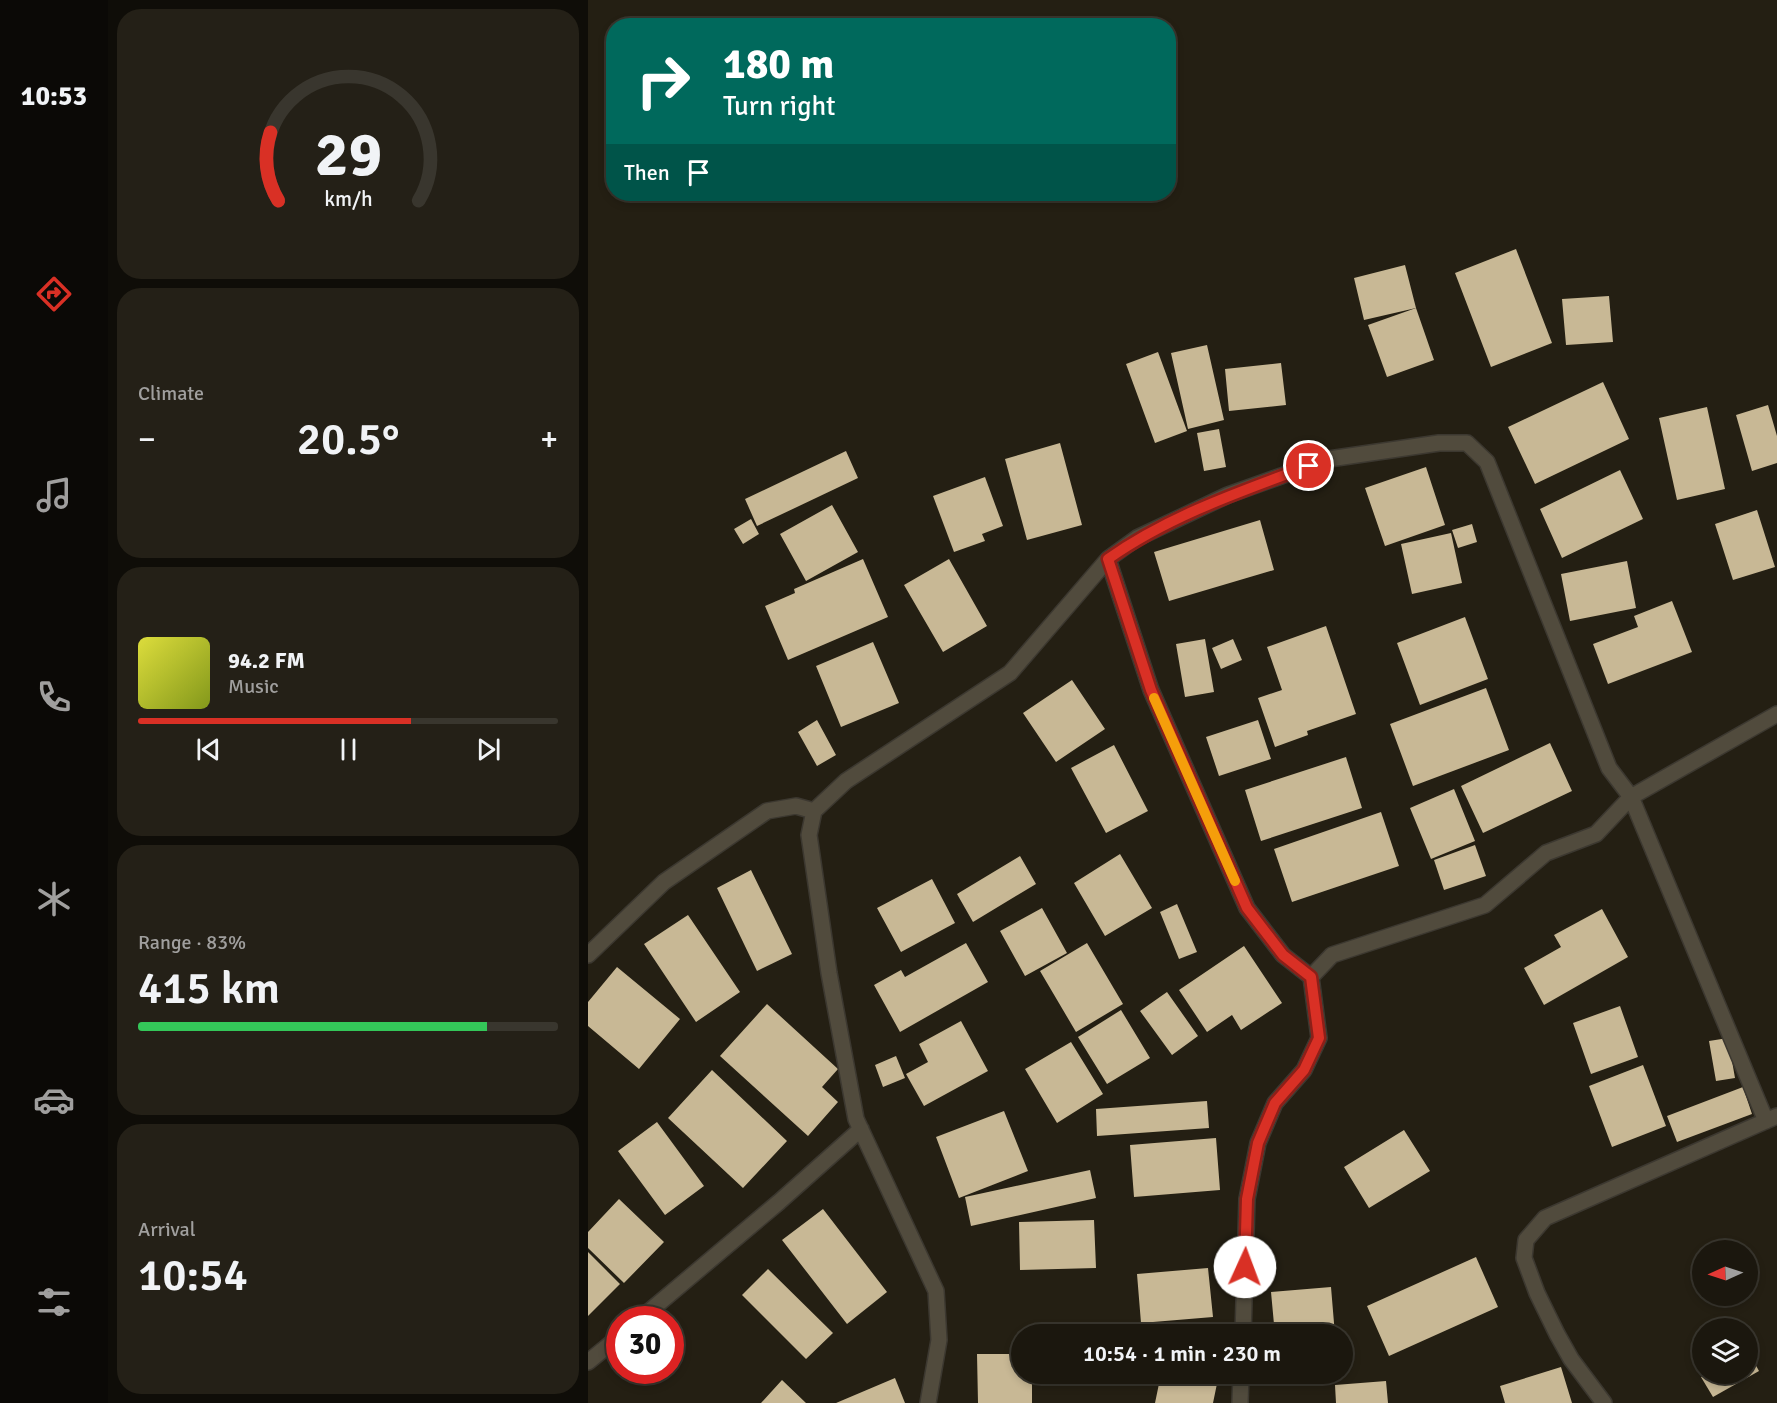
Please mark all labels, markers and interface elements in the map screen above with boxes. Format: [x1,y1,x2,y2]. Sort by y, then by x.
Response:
text: 180 m [723,39,834,90]
icon: right [624,42,702,120]
text: 10:53 [21,80,87,113]
text: Turn right [723,90,836,123]
text: 29 [314,116,382,193]
icon: arrive [682,156,715,189]
text: Then [624,159,670,186]
text: km/h [324,186,372,212]
icon: directions [33,273,75,315]
text: Climate [138,381,204,406]
text: 20.5° [297,412,399,467]
text: − [138,419,156,460]
text: + [540,419,558,460]
pin [1283,440,1334,491]
icon: arrive [1292,449,1325,482]
icon: music [33,474,75,516]
text: 94.2 FM [228,647,305,674]
text: Music [228,674,279,699]
icon: phone [33,676,75,718]
icon: previous [192,733,225,766]
icon: pause [332,733,365,766]
icon: next [472,733,505,766]
icon: climate [33,878,75,920]
text: Range · 83% [138,930,246,955]
text: 415 km [138,961,280,1016]
icon: car [33,1079,75,1121]
text: Arrival [138,1217,196,1242]
position arrow [1213,1235,1277,1299]
north arrow [1692,1240,1758,1306]
map controls [1692,1240,1758,1384]
text: 10:54 [138,1248,248,1303]
icon: filters [33,1281,75,1323]
speed limit sign: 30 [606,1306,684,1384]
button: layers [1692,1318,1758,1384]
text: 10:54 · 1 min · 230 m [1083,1340,1281,1367]

